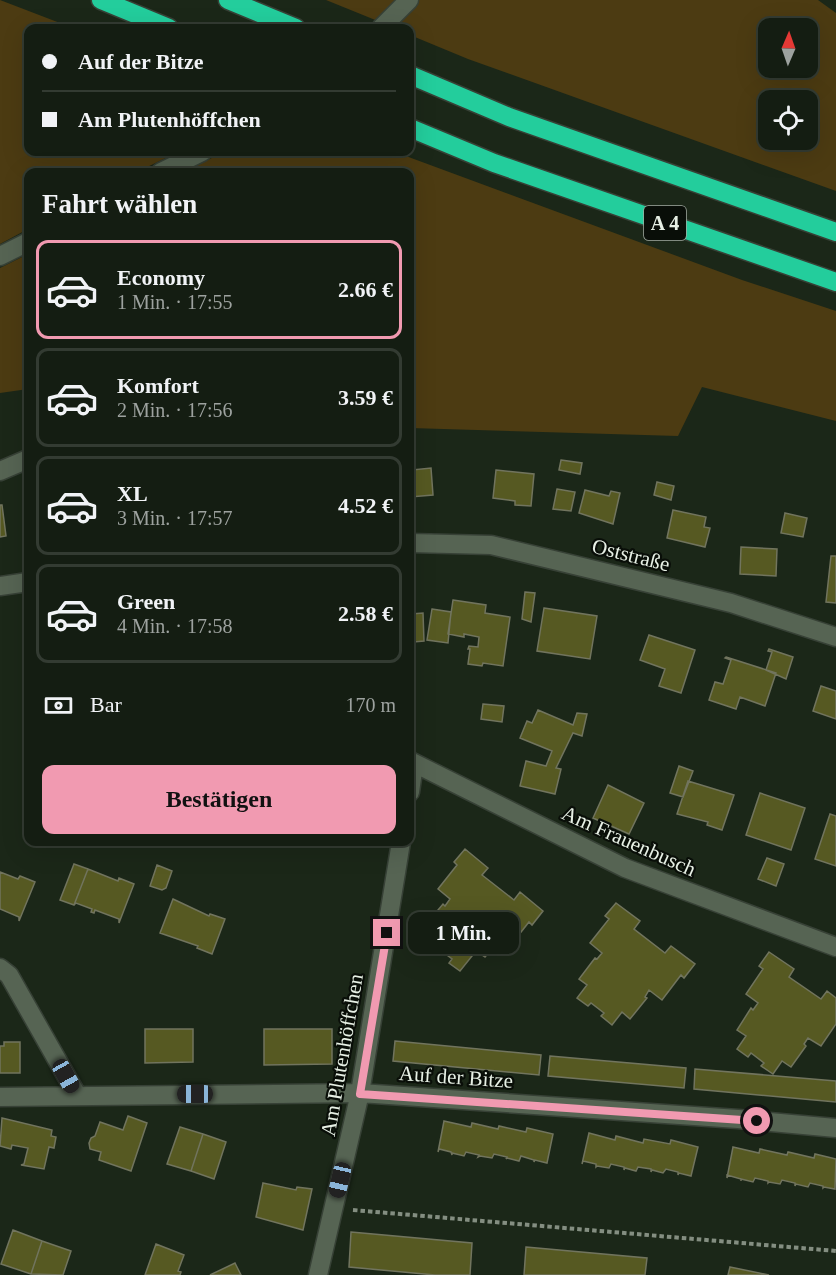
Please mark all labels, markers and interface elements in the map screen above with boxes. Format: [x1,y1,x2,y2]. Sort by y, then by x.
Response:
north arrow [758,18,818,78]
map controls [758,18,818,150]
text: Auf der Bitze [78,49,203,74]
button: locate [758,90,818,150]
text: Am Plutenhöffchen [78,107,261,132]
text: Fahrt wählen [42,189,197,219]
road number: A 4 [644,206,686,240]
icon: car [45,263,99,317]
text: Economy [117,265,205,290]
text: 2.66 € [338,277,393,302]
text: 1 Min. · 17:55 [117,291,233,313]
icon: car [45,371,99,425]
text: Komfort [117,373,199,398]
text: 3.59 € [338,385,393,410]
text: 2 Min. · 17:56 [117,399,233,421]
icon: car [45,479,99,533]
text: XL [117,481,148,506]
text: 4.52 € [338,493,393,518]
text: 3 Min. · 17:57 [117,507,233,529]
street label: Oststraße [590,534,672,576]
icon: car [45,587,99,641]
text: Green [117,589,175,614]
text: 2.58 € [338,601,393,626]
text: 4 Min. · 17:58 [117,615,233,637]
icon: cash [42,689,75,722]
text: Bar [90,692,122,717]
text: 170 m [345,694,396,716]
button: Bestätigen [42,765,396,834]
street label: Am Frauenbusch [558,801,700,881]
callout: 1 Min. [408,912,519,954]
route end [373,919,400,946]
text: 1 Min. [436,922,491,944]
street label: Am Plutenhöffchen [316,971,368,1138]
car [49,1056,83,1096]
street label: Auf der Bitze [398,1061,514,1093]
car [177,1085,213,1103]
route start [743,1107,770,1134]
car [327,1160,353,1200]

